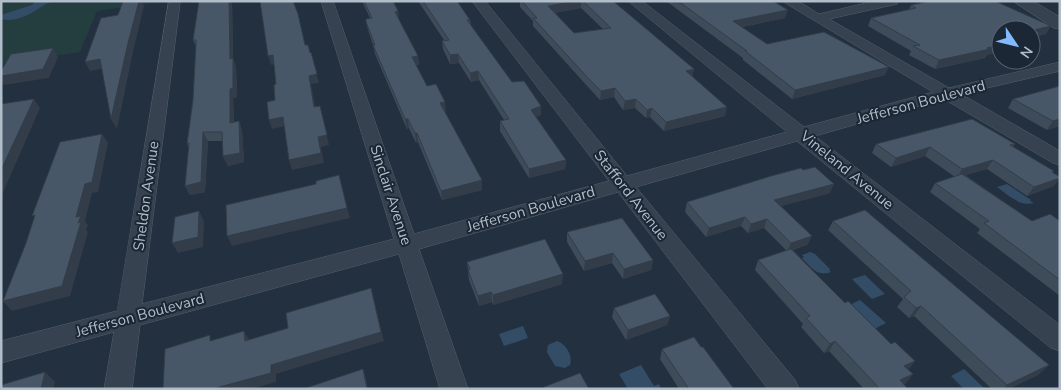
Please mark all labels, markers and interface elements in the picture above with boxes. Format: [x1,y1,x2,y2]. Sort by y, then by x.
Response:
north arrow [991,20,1041,70]
text: N [1015,42,1037,62]
street label: Jefferson Boulevard [854,75,987,129]
street label: Vineland Avenue [795,125,898,214]
street label: Sheldon Avenue [128,140,164,252]
street label: Sinclair Avenue [365,142,417,248]
street label: Stafford Avenue [590,146,673,244]
street label: Jefferson Boulevard [464,181,597,237]
street label: Jefferson Boulevard [73,288,206,342]

